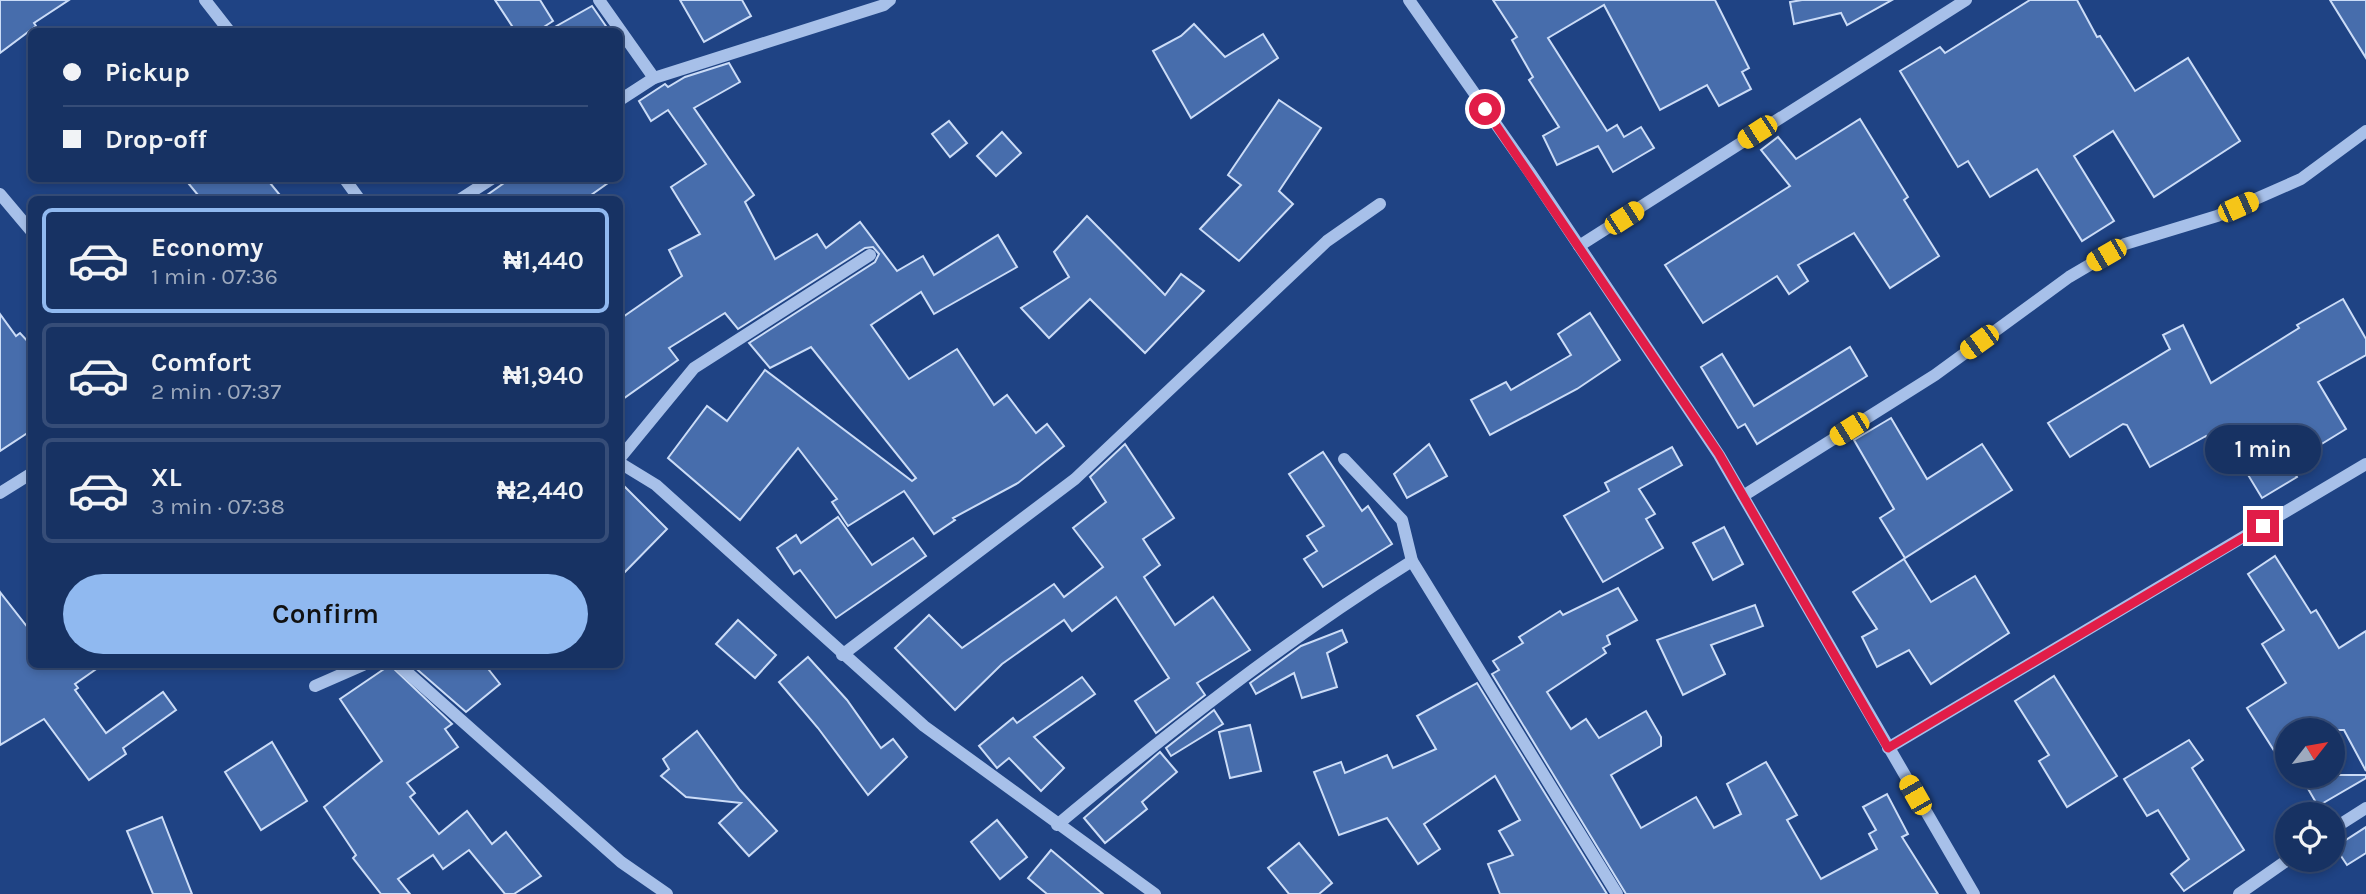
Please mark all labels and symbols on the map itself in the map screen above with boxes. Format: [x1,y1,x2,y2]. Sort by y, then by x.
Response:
route start [1469,93,1501,125]
car [1734,112,1781,152]
car [2215,189,2262,225]
car [1601,198,1648,238]
car [2083,235,2130,275]
car [1956,321,2003,363]
car [1826,409,1873,449]
callout: 1 min [2205,424,2321,474]
route end [2247,510,2279,542]
north arrow [2275,718,2345,788]
car [1896,772,1935,818]

